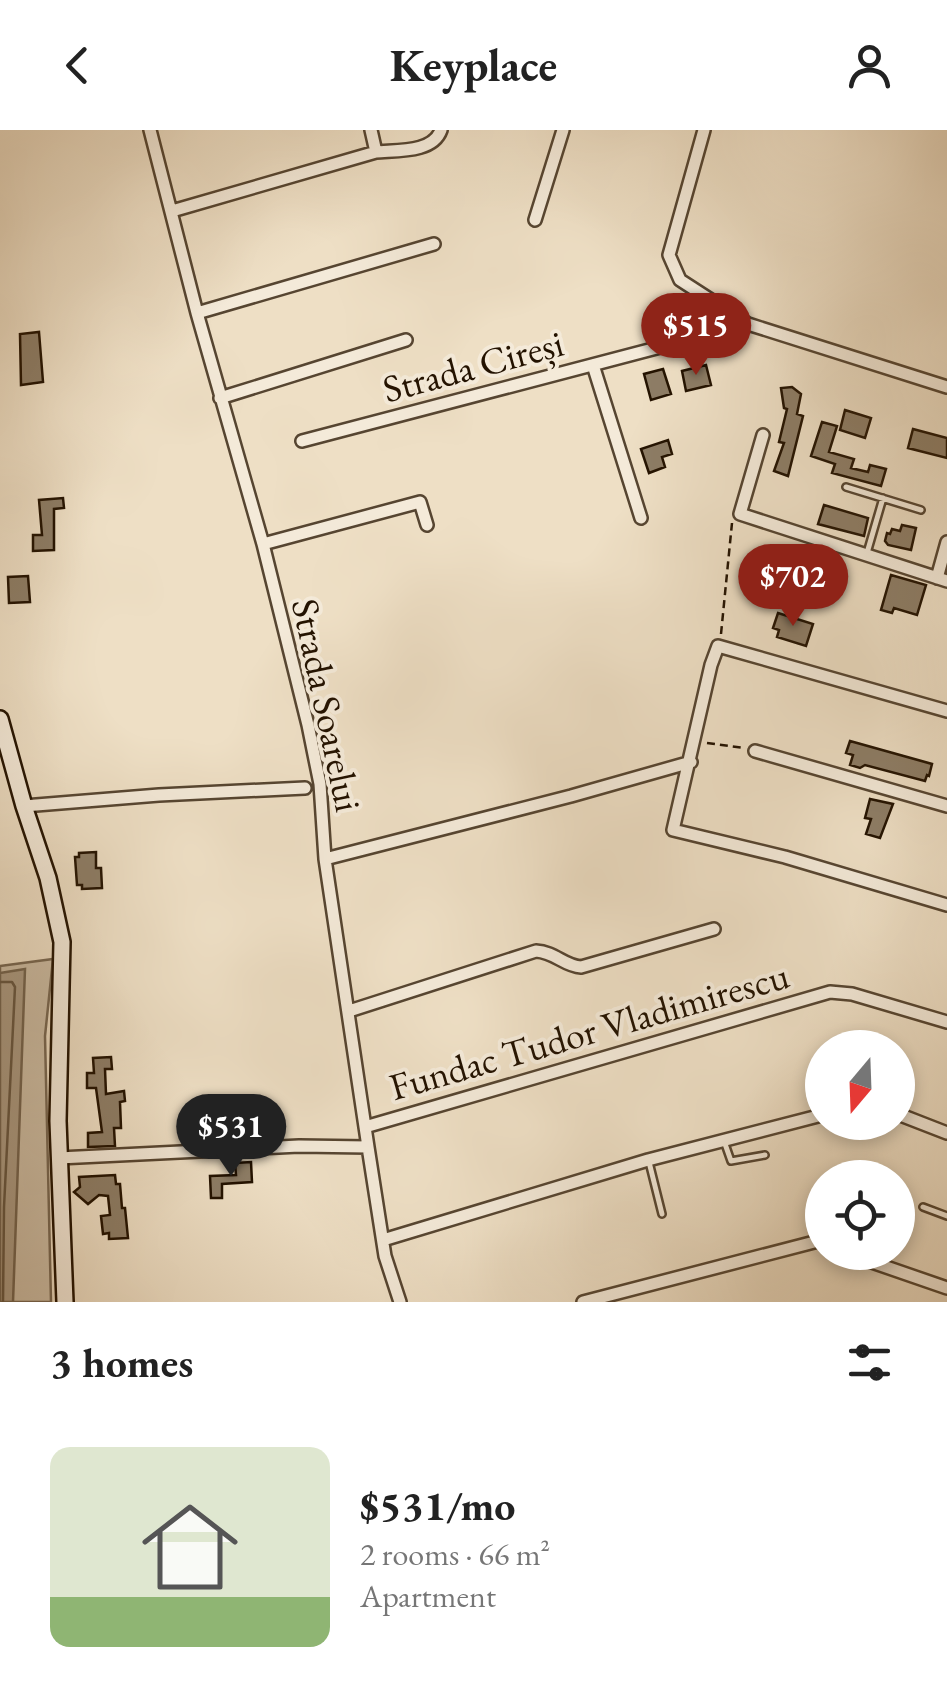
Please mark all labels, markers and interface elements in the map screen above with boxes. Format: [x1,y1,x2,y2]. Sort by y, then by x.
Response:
text: Keyplace [390,36,557,94]
icon: back [50,38,105,93]
icon: person [842,38,897,93]
pin: $515 [637,293,755,378]
text: $515 [663,304,729,346]
street label: Strada Cireși [377,318,568,413]
pin: $702 [734,544,852,629]
text: $702 [760,555,826,597]
street label: Strada Soarelui [281,594,374,816]
street label: Fundac Tudor Vladimirescu [383,950,794,1111]
north arrow [805,1030,915,1140]
map controls [805,1030,915,1270]
pin: $531 [172,1094,290,1179]
text: $531 [198,1105,264,1147]
button: locate [805,1160,915,1270]
text: 3 homes [50,1335,193,1390]
icon: filters [842,1335,897,1390]
text: $531/mo [360,1478,516,1533]
icon: home [130,1487,250,1607]
text: 2 rooms · 66 m² [360,1533,550,1575]
text: Apartment [360,1575,496,1617]

